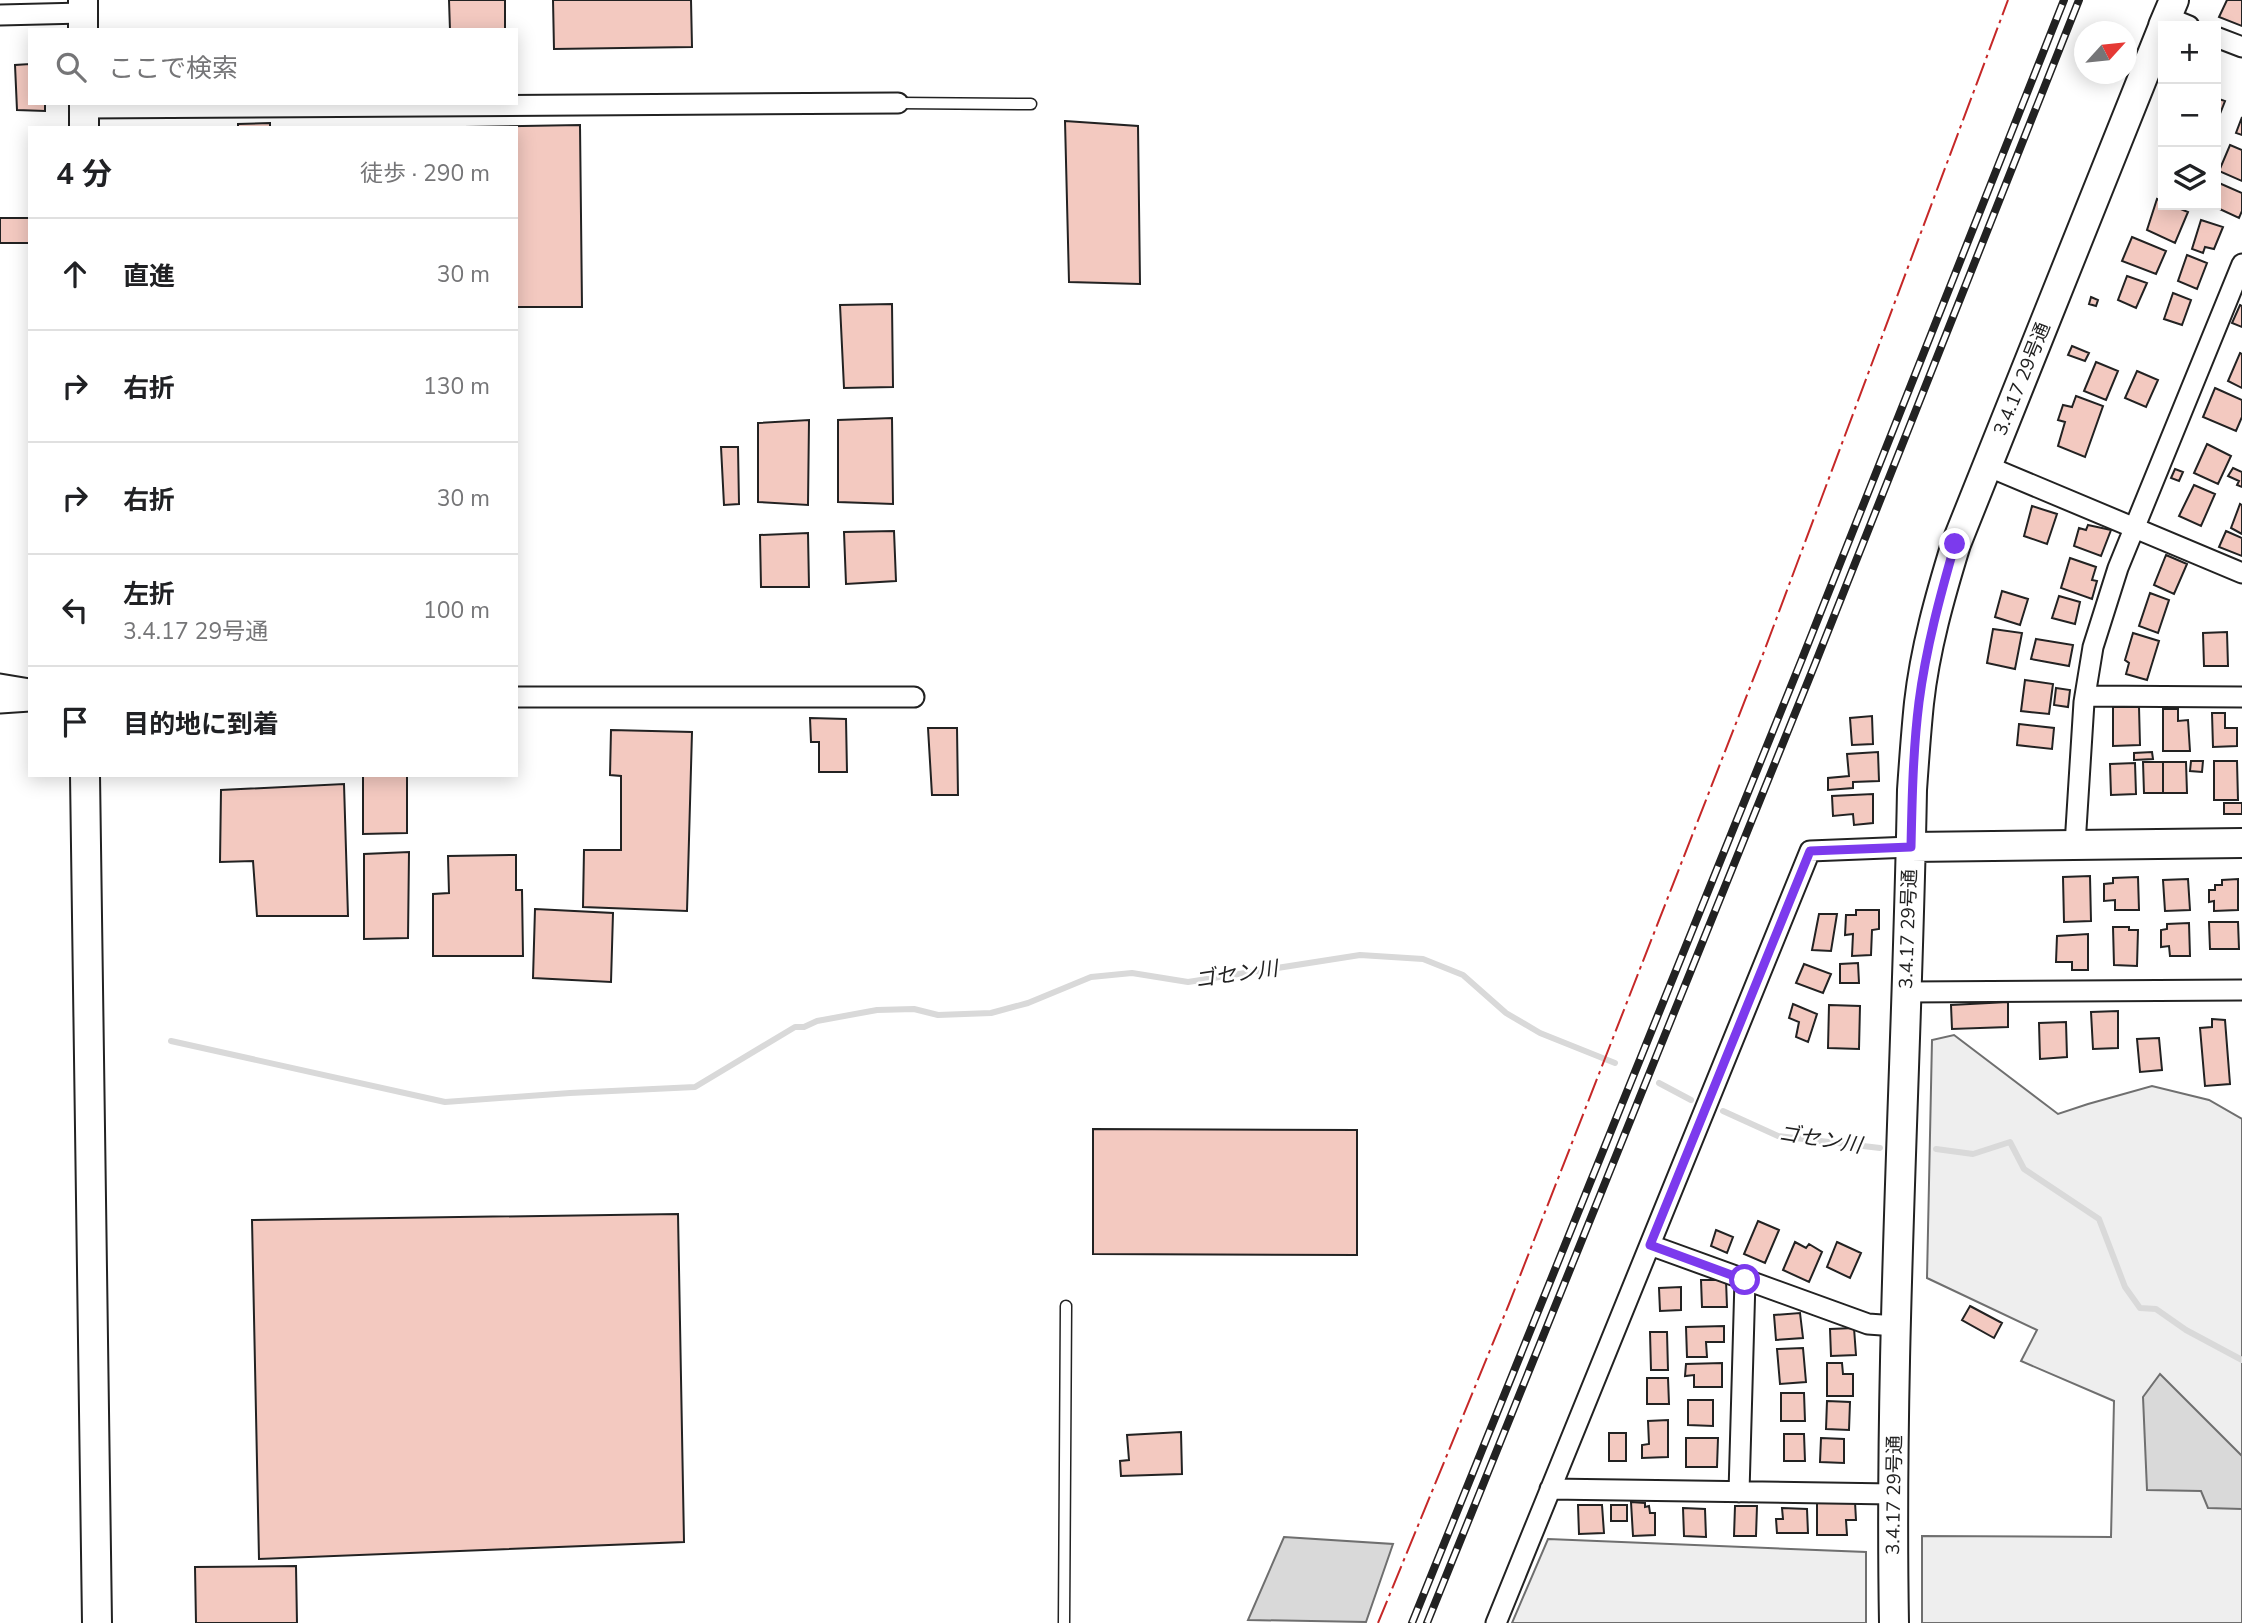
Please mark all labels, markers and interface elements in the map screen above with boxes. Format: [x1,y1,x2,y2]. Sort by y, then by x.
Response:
north arrow [2074,21,2137,84]
map controls [2158,21,2221,210]
button: + [2158,21,2221,84]
search box [28,28,518,105]
icon: search [52,48,90,86]
text: ここで検索 [108,51,238,86]
button: − [2158,84,2221,147]
button: layers [2158,147,2221,210]
text: 4 分 [56,154,112,195]
text: 徒歩 · 290 m [360,158,490,189]
icon: ahead [56,255,94,293]
text: 直進 [123,259,175,294]
text: 30 m [437,259,490,290]
street label: 3.4.17 29号通 [1987,319,2057,439]
icon: right [56,367,94,405]
text: 右折 [123,371,175,406]
text: 130 m [423,371,490,402]
icon: right [56,479,94,517]
text: 右折 [123,483,175,518]
text: 30 m [437,483,490,514]
route end [1939,528,1970,559]
text: 左折 [123,577,175,612]
icon: left [56,591,94,629]
text: 100 m [423,595,490,626]
text: 3.4.17 29号通 [123,616,268,647]
icon: arrive [56,703,94,741]
text: 目的地に到着 [123,707,279,742]
street label: 3.4.17 29号通 [1893,869,1923,989]
water label: ゴセン川 [1192,954,1282,994]
water label: ゴセン川 [1776,1119,1866,1160]
route start [1729,1264,1760,1295]
street label: 3.4.17 29号通 [1880,1435,1908,1555]

